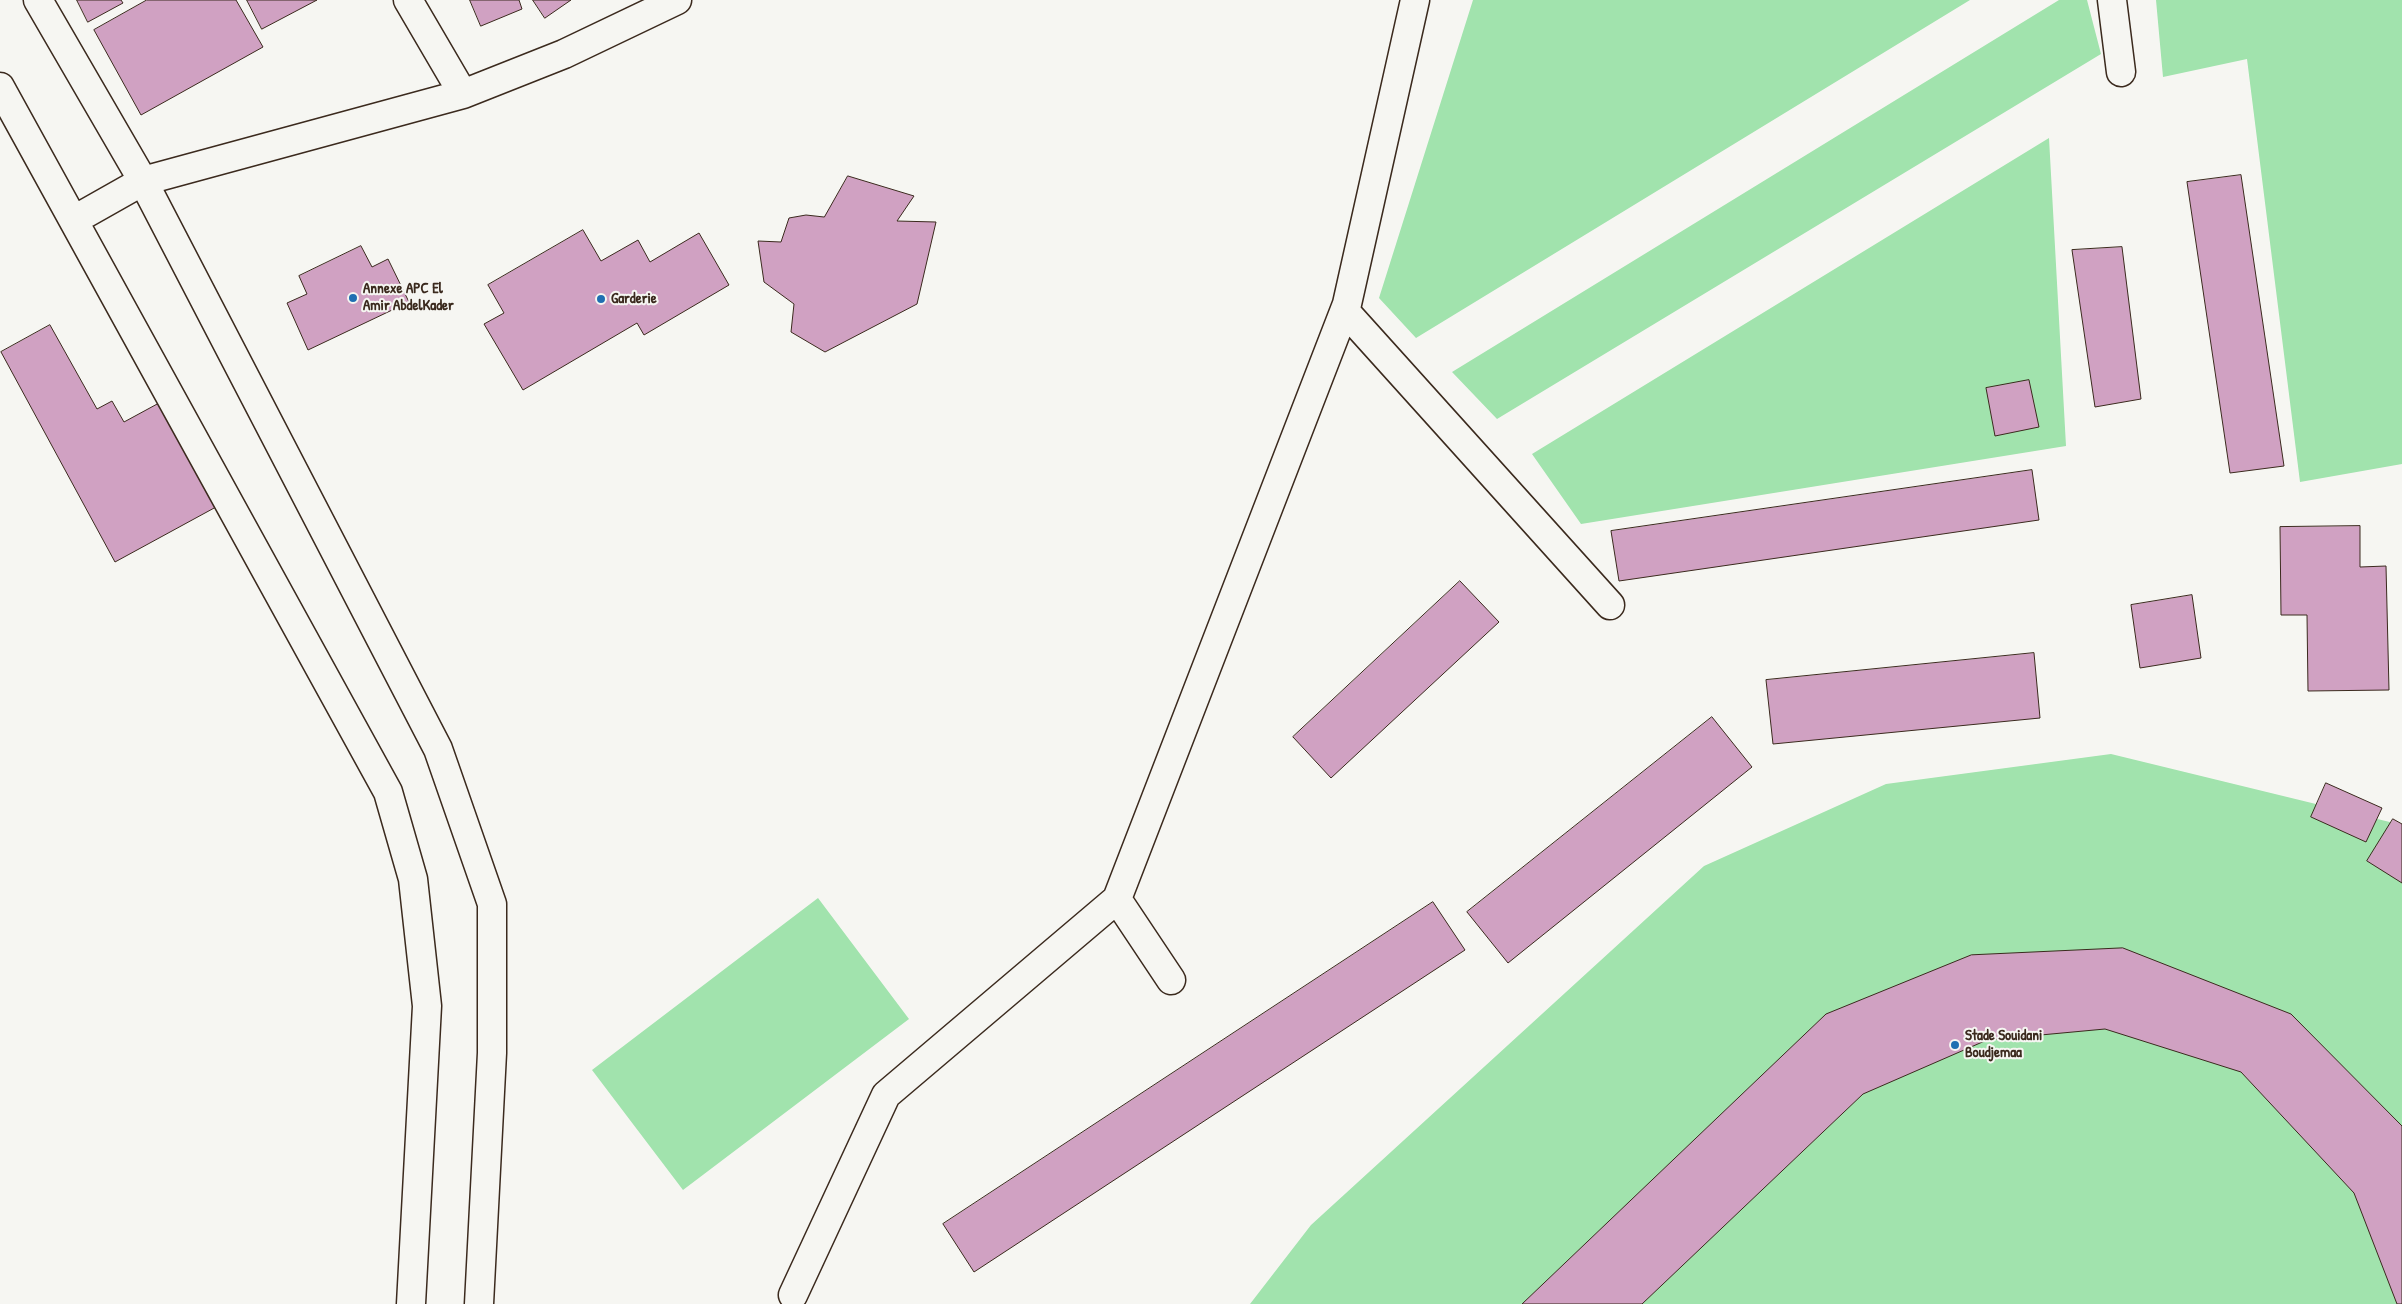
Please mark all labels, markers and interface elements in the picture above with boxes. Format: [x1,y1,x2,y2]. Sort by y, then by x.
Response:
place label: Annexe APC El Amir AbdelKader [363,280,454,315]
place label: Garderie [611,290,657,308]
marker: Annexe APC El Amir AbdelKader [347,292,359,304]
marker: Garderie [595,293,607,305]
place label: Stade Souidani Boudjemaa [1965,1027,2042,1062]
marker: Stade Souidani Boudjemaa [1949,1039,1961,1051]

